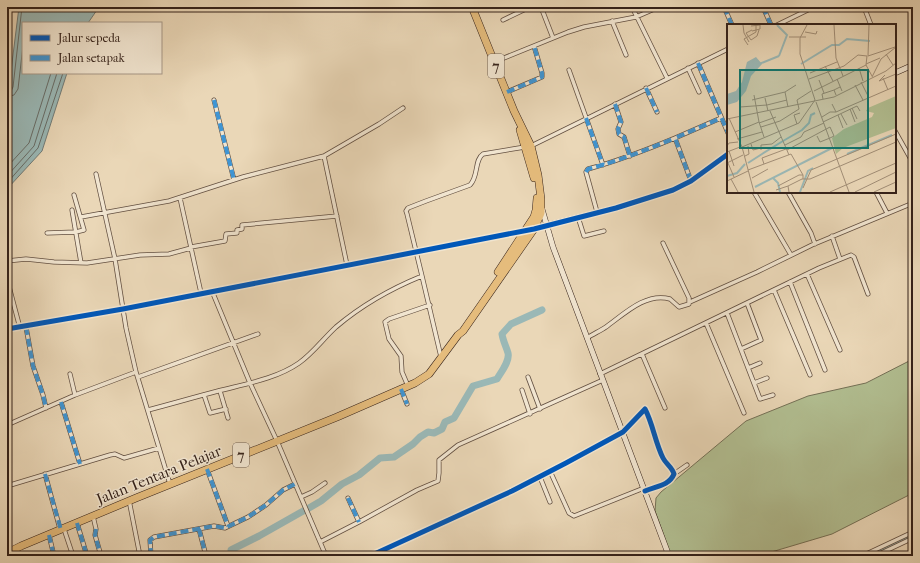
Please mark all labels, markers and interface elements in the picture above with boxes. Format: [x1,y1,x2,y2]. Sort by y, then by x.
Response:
legend [22,22,162,74]
inset map [727,24,896,193]
text: Jalur sepeda [57,31,121,45]
text: Jalan setapak [57,51,125,65]
road number: 7 [488,54,504,78]
street label: Jalan Tentara Pelajar [93,441,225,509]
road number: 7 [233,443,249,467]

